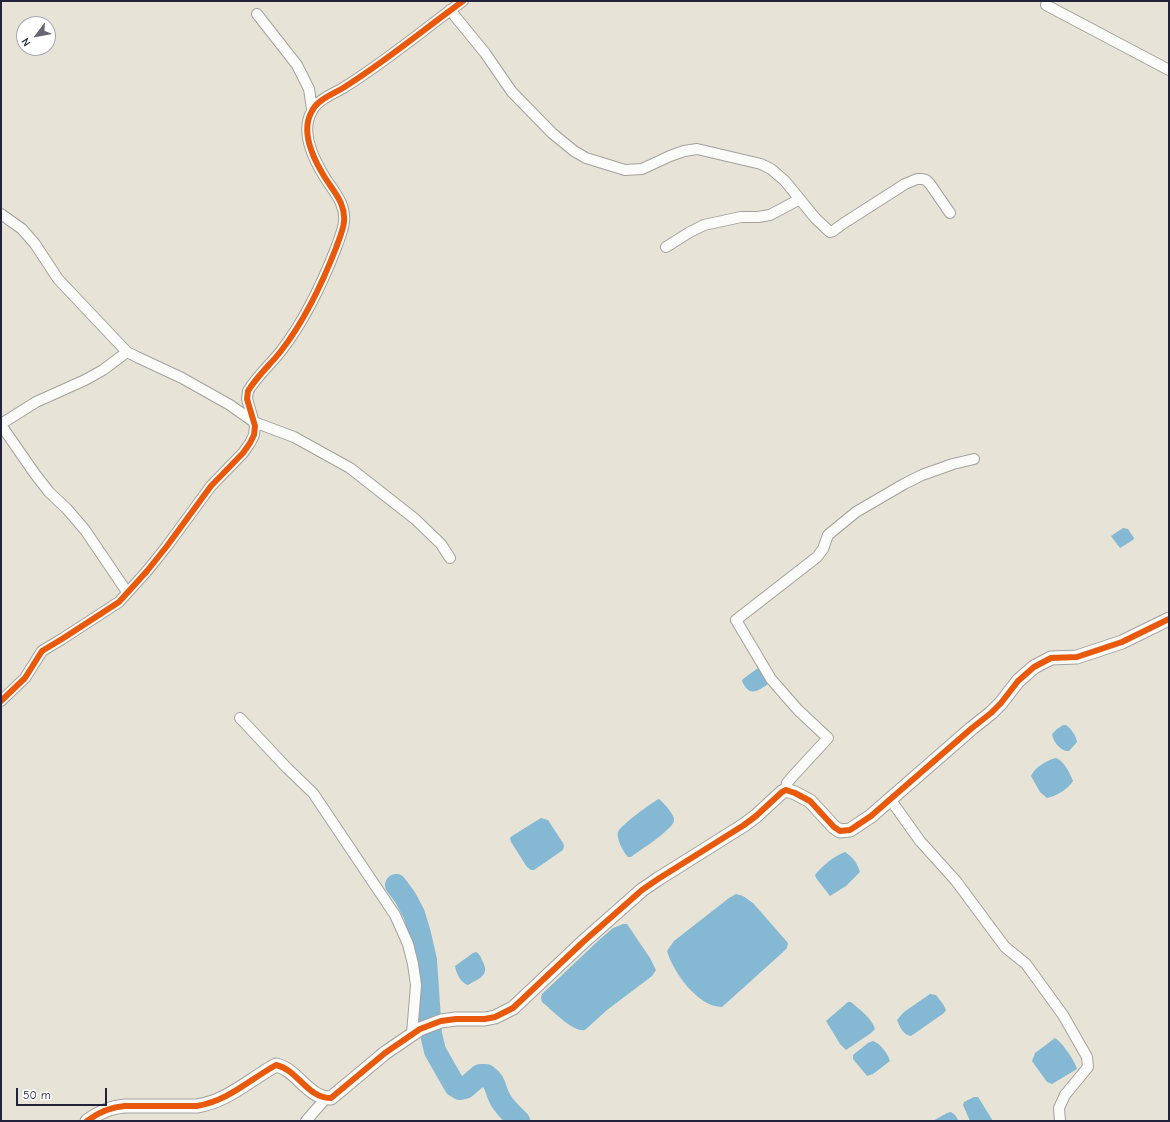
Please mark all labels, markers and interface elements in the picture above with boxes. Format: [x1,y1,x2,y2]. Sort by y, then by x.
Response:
north arrow [16,16,56,56]
text: N [19,36,34,49]
scale bar [18,1080,109,1106]
text: 50 m [23,1088,51,1102]

